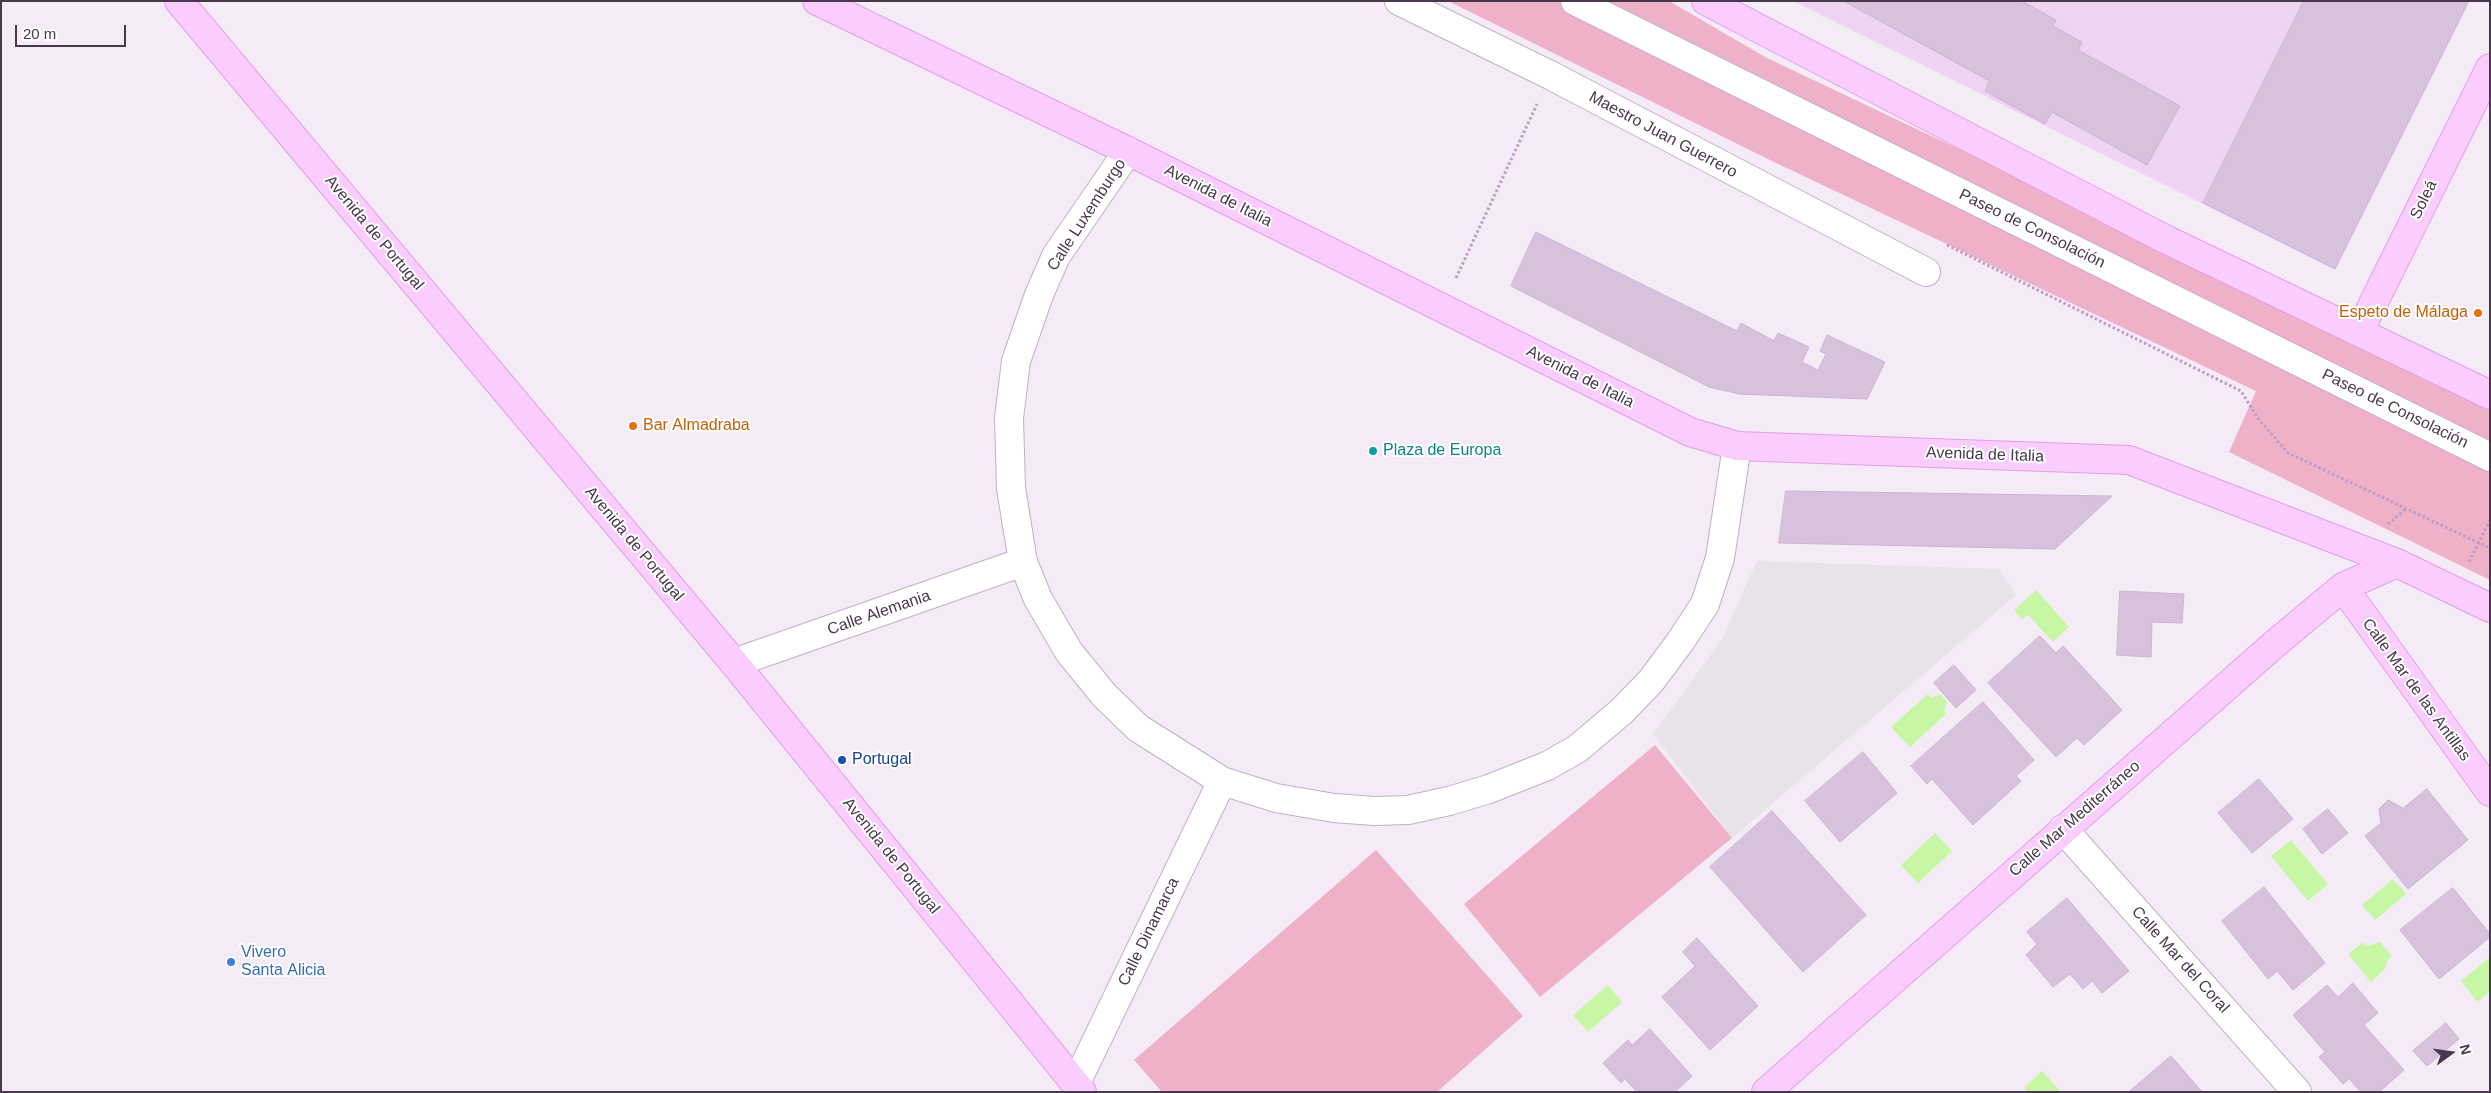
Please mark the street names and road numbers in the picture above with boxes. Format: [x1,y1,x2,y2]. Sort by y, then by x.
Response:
street label: Maestro Juan Guerrero [1585,88,1741,182]
street label: Calle Luxemburgo [1044,155,1130,275]
street label: Avenida de Italia [1161,161,1275,231]
street label: Avenida de Portugal [320,172,428,294]
street label: Soleá [2406,177,2442,223]
street label: Paseo de Consolación [1956,185,2108,273]
street label: Avenida de Italia [1523,342,1637,412]
street label: Paseo de Consolación [2319,365,2471,453]
street label: Avenida de Italia [1926,443,2044,467]
street label: Avenida de Portugal [580,483,688,605]
street label: Calle Alemania [825,586,933,640]
street label: Calle Mar de las Antillas [2358,615,2474,765]
street label: Calle Mar Mediterráneo [2006,757,2144,881]
street label: Avenida de Portugal [838,794,944,918]
street label: Calle Dinamarca [1114,875,1184,989]
street label: Calle Mar del Coral [2127,903,2233,1017]

